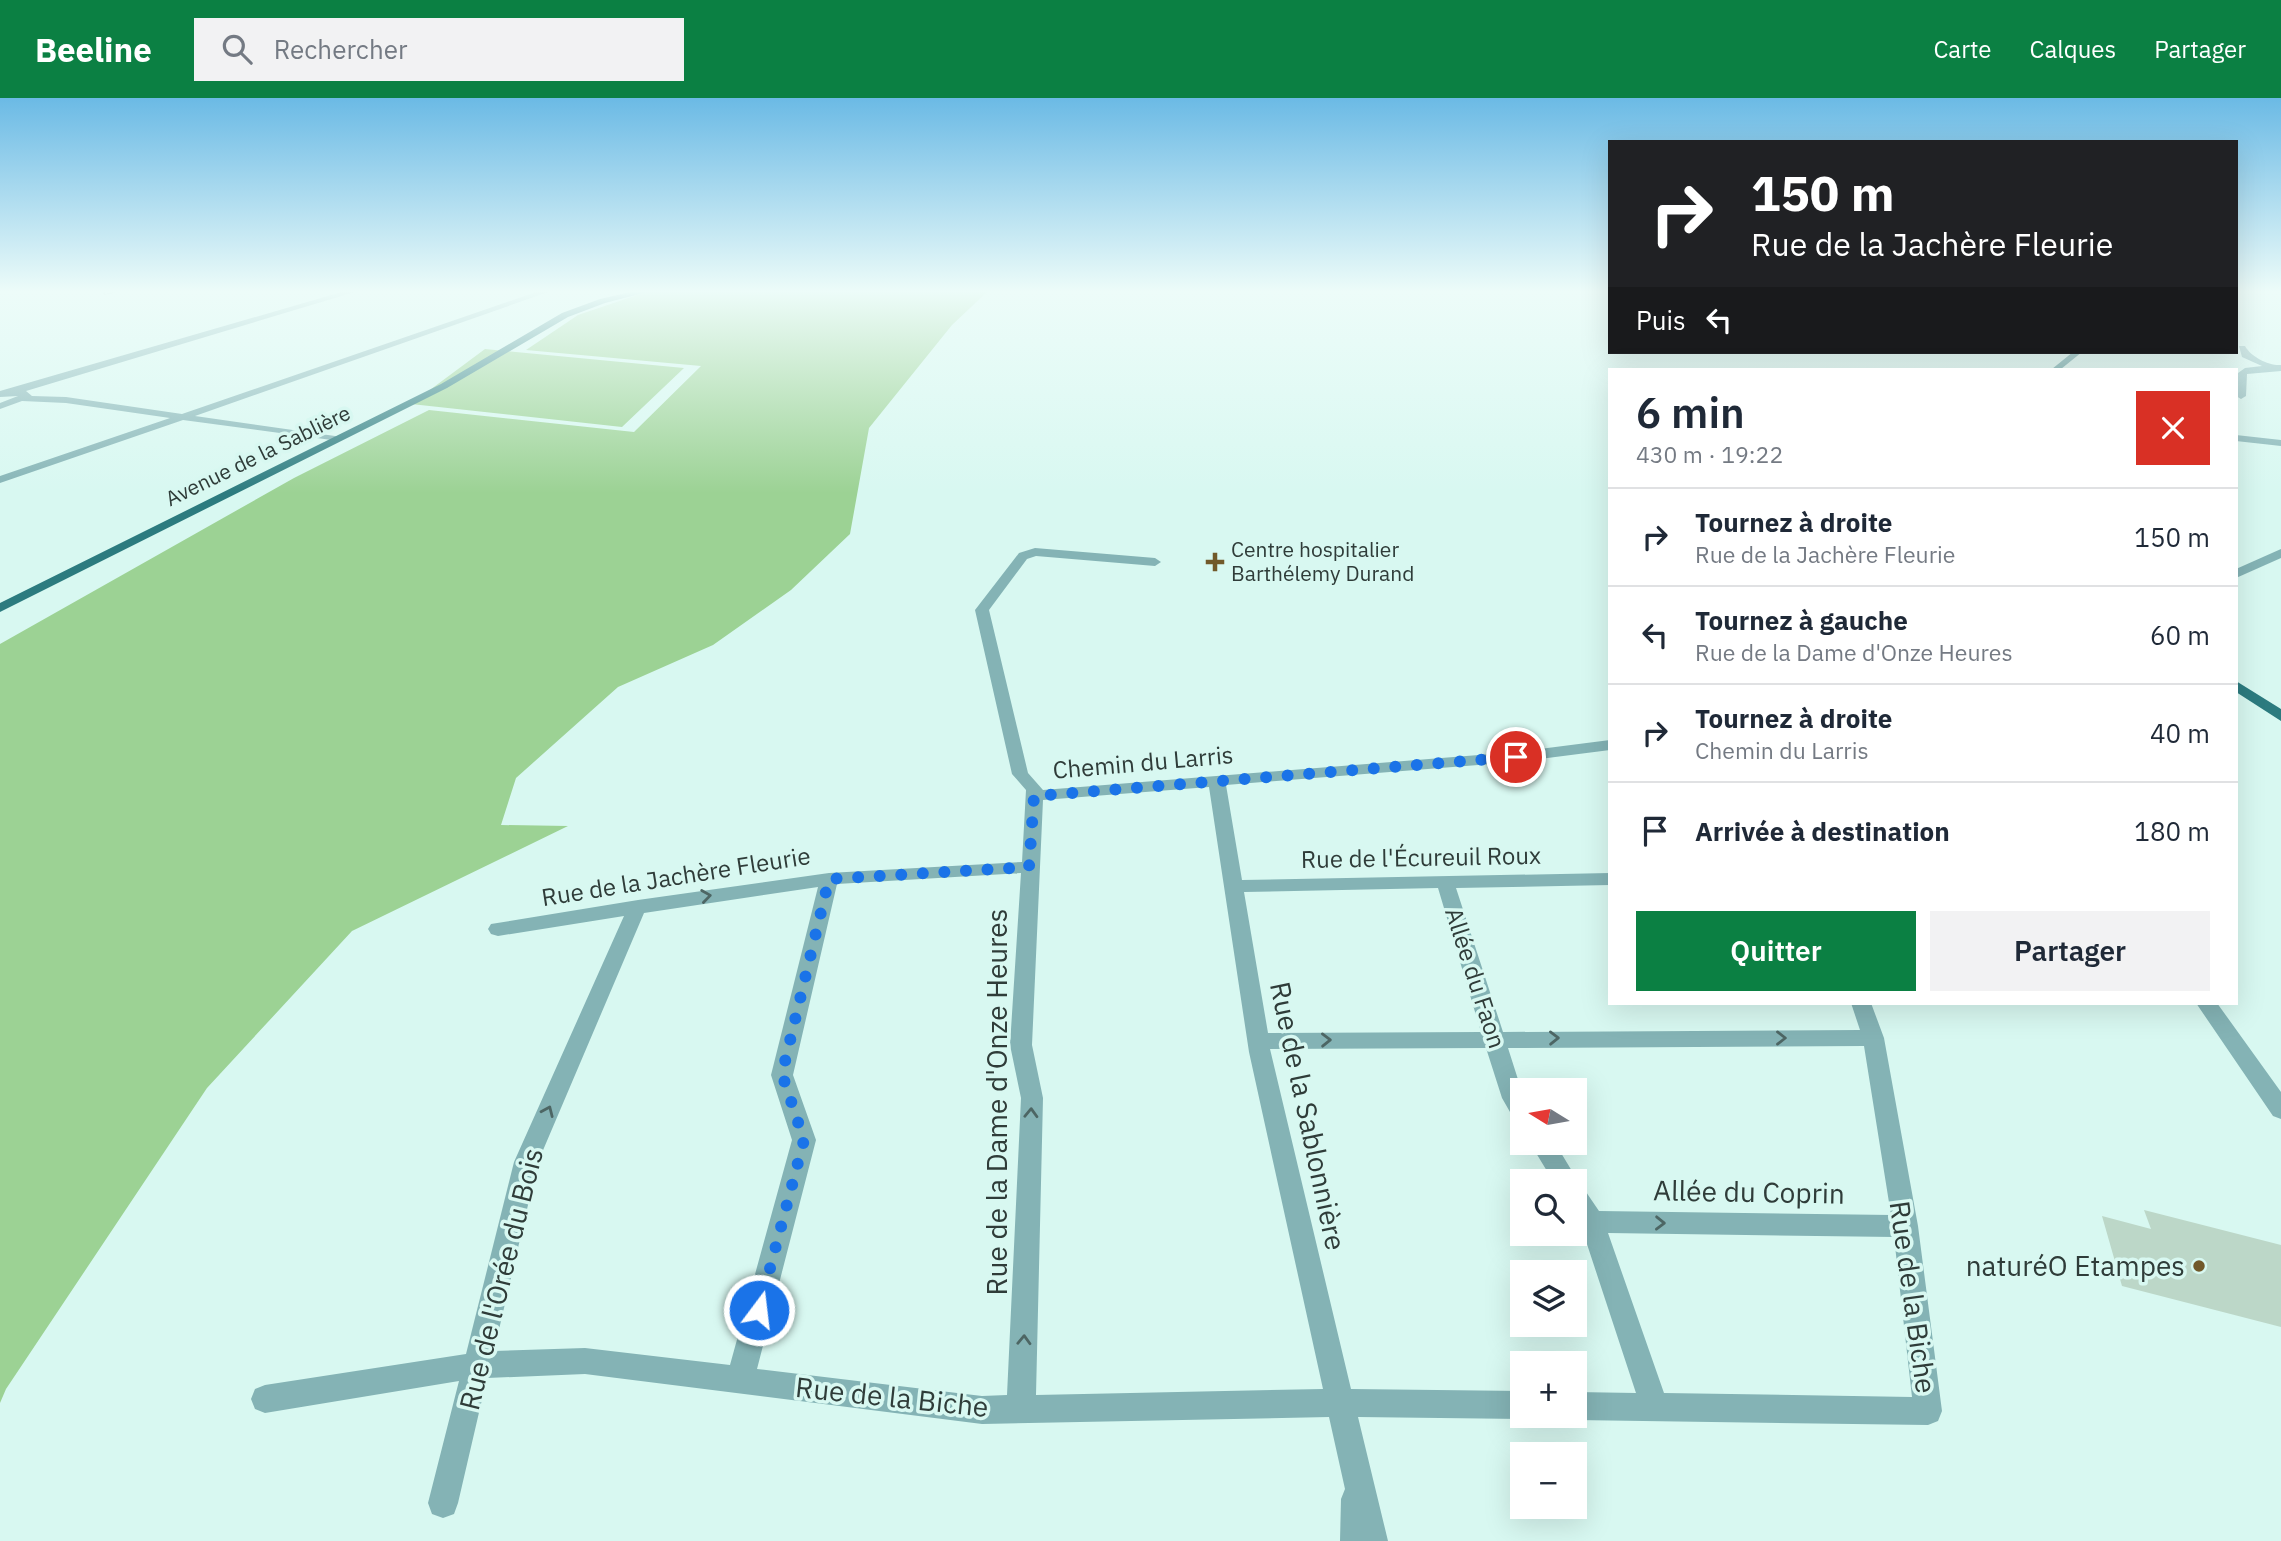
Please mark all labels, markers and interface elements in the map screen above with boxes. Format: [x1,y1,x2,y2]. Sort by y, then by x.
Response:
search box [194,18,684,81]
text: Beeline [35,28,152,71]
icon: search [218,30,256,68]
text: Rechercher [274,32,407,66]
text: Carte [1933,33,1992,65]
text: Calques [2030,33,2116,65]
text: Partager [2154,33,2246,65]
text: 150 m [1751,161,1895,224]
icon: right [1636,168,1727,259]
text: Rue de la Jachère Fleurie [1751,223,2113,265]
icon: left [1700,301,1738,339]
text: Puis [1636,303,1686,337]
text: 6 min [1636,385,1745,440]
button: close [2136,391,2210,465]
street label: Avenue de la Sablière [160,398,355,512]
text: 430 m · 19:22 [1636,439,1783,469]
text: Tournez à droite [1695,505,1892,539]
icon: right [1636,518,1674,556]
text: 150 m [2134,520,2210,554]
place label: Centre hospitalier Barthélemy Durand [1231,535,1414,587]
text: Rue de la Jachère Fleurie [1695,539,1955,569]
marker: Centre hospitalier Barthélemy Durand [1205,552,1225,572]
text: Tournez à gauche [1695,603,1908,637]
icon: left [1636,616,1674,654]
text: 60 m [2150,618,2210,652]
text: Rue de la Dame d'Onze Heures [1695,637,2013,667]
text: Tournez à droite [1695,701,1892,735]
icon: right [1636,714,1674,752]
text: 40 m [2150,716,2210,750]
pin [1486,727,1546,787]
text: Chemin du Larris [1695,735,1869,765]
street label: Chemin du Larris [1051,738,1235,786]
icon: arrive [1497,738,1535,776]
icon: arrive [1636,812,1674,850]
text: Arrivée à destination [1695,814,1950,848]
text: 180 m [2134,814,2210,848]
street label: Rue de la Jachère Fleurie [539,839,813,913]
street label: Rue de l'Écureuil Roux [1301,839,1541,875]
one-way arrow [700,889,712,904]
street label: Allée du Faon [1438,903,1514,1052]
street label: Rue de la Dame d'Onze Heures [978,909,1015,1295]
button: Quitter [1636,911,1916,991]
button: Partager [1930,911,2210,991]
street label: Rue de la Sablonnière [1262,978,1355,1254]
one-way arrow [1777,1030,1787,1046]
one-way arrow [1549,1031,1560,1046]
one-way arrow [1322,1032,1332,1048]
north arrow [1510,1078,1587,1155]
map controls [1510,1078,1587,1519]
one-way arrow [540,1105,554,1117]
one-way arrow [1023,1107,1039,1118]
street label: Rue de l'Orée du Bois [450,1144,551,1414]
button: search [1510,1169,1587,1246]
street label: Allée du Coprin [1653,1171,1845,1212]
street label: Rue de la Biche [1882,1198,1945,1395]
one-way arrow [1655,1215,1666,1231]
place label: naturéO Etampes [1966,1247,2185,1284]
marker: naturéO Etampes [2191,1258,2207,1274]
button: layers [1510,1260,1587,1337]
position arrow [722,1273,796,1347]
one-way arrow [1016,1335,1031,1346]
button: + [1510,1351,1587,1428]
street label: Rue de la Biche [794,1368,990,1425]
button: − [1510,1442,1587,1519]

